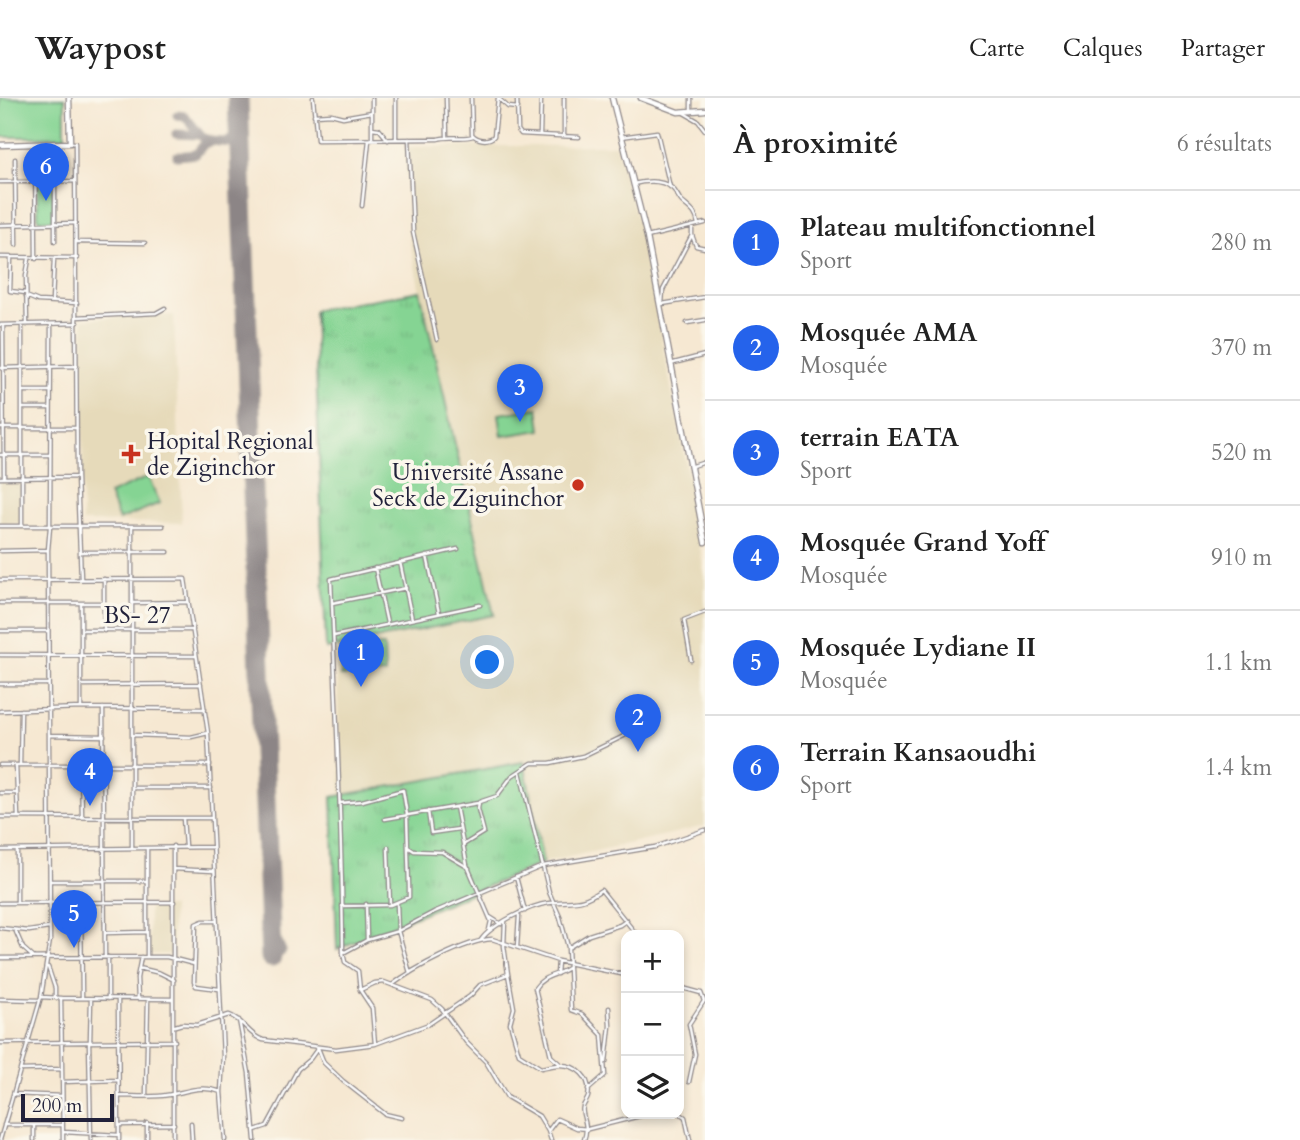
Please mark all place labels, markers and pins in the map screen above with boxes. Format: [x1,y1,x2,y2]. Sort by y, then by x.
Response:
pin: 6 [23,143,69,201]
pin: 3 [497,364,543,422]
place label: Hopital Regional de Ziginchor [147,426,314,483]
marker: Hopital Regional de Ziginchor [121,444,141,464]
place label: Université Assane Seck de Ziguinchor [372,457,565,514]
marker: Université Assane Seck de Ziguinchor [570,477,586,493]
pin: 1 [338,629,384,687]
pin: 2 [615,694,661,752]
pin: 4 [67,748,113,806]
pin: 5 [51,890,97,948]

